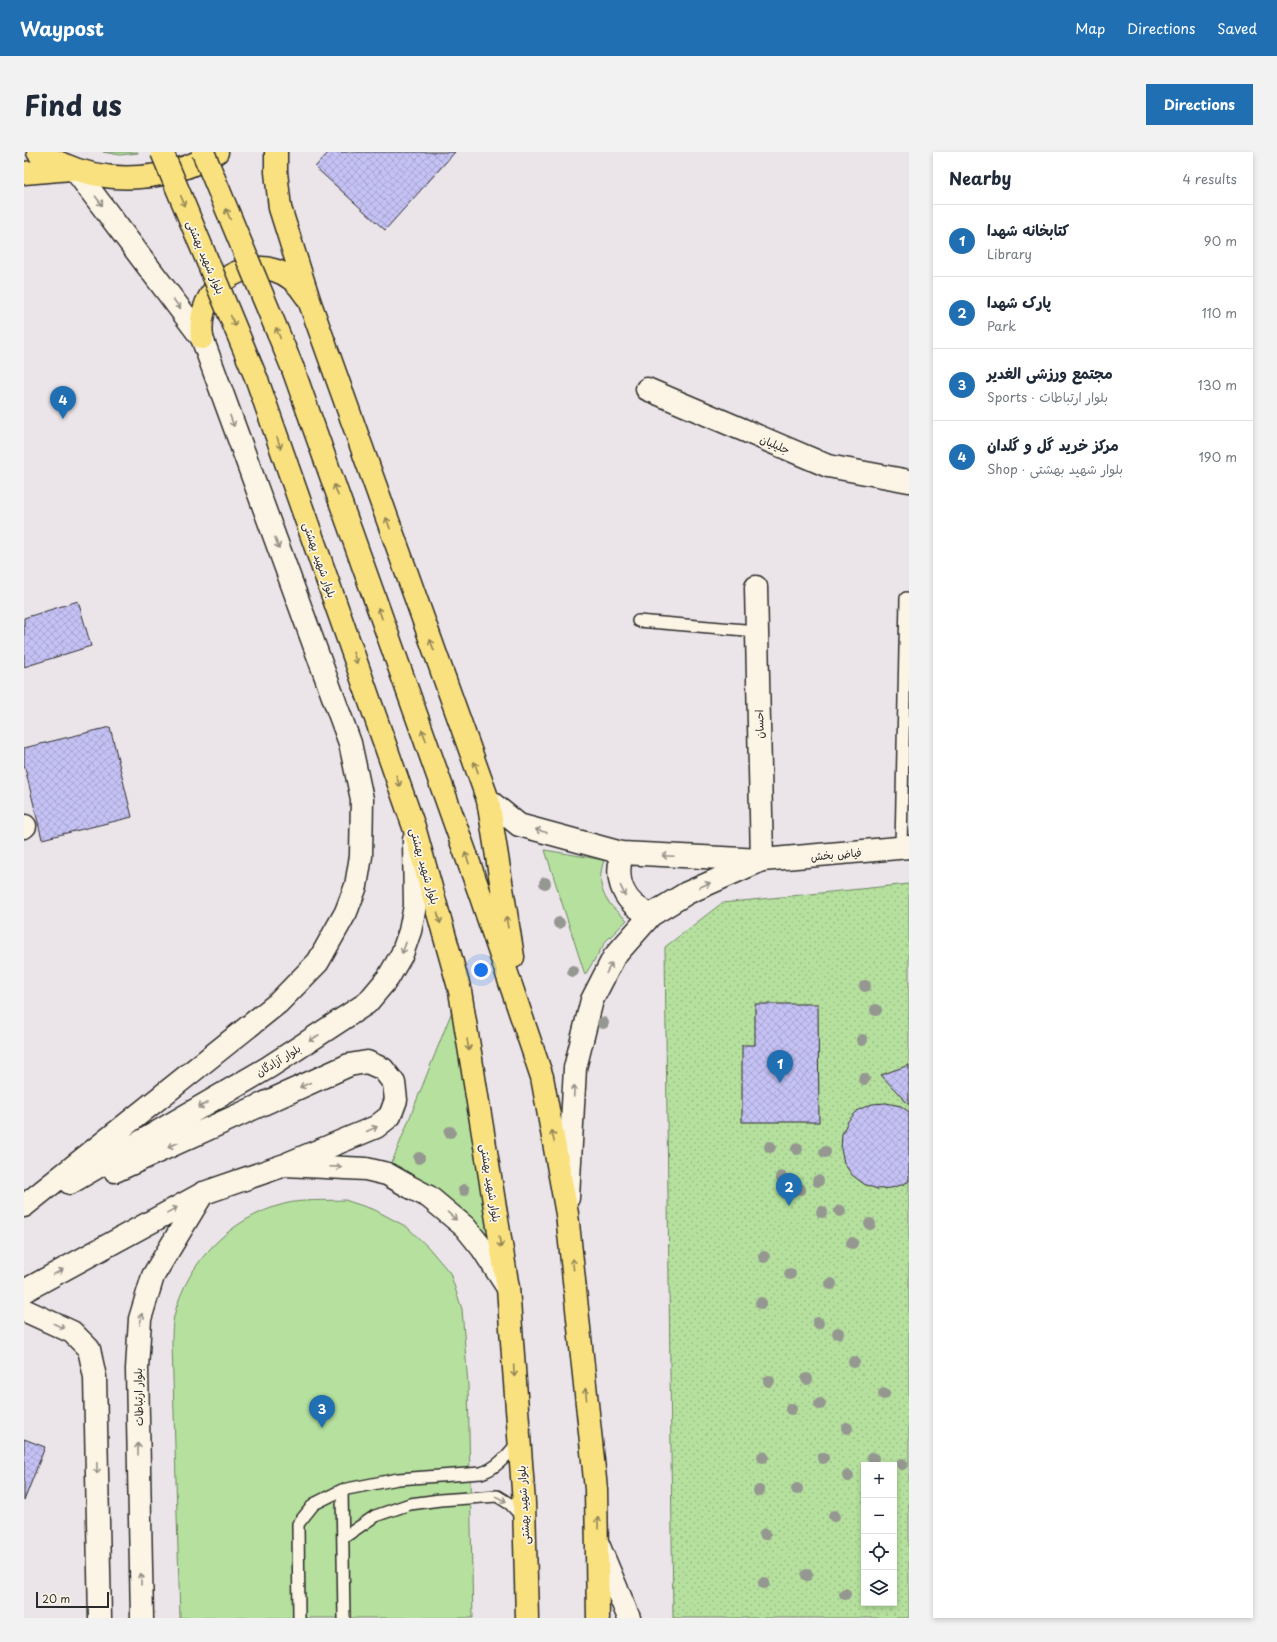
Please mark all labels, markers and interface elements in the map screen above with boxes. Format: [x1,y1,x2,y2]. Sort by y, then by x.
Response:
text: Waypost [20,14,104,42]
text: Map [1075,18,1105,39]
text: Directions [1127,18,1195,39]
text: Saved [1217,18,1257,39]
text: Find us [24,83,122,126]
button: Directions [1146,84,1253,125]
text: Nearby [949,165,1011,191]
text: 4 results [1183,169,1237,188]
one-way arrow [179,194,187,206]
one-way arrow [94,195,103,206]
one-way arrow [224,208,232,220]
street label: بلوار شهید بهشتی [183,217,229,297]
text: کتابخانه شهدا [987,218,1069,241]
text: 1 [959,231,965,250]
text: 90 m [1204,231,1237,250]
text: Library [987,244,1032,263]
text: پارک شهدا [987,290,1051,313]
one-way arrow [173,299,181,310]
text: 2 [957,303,967,322]
text: 110 m [1202,303,1237,322]
one-way arrow [229,315,237,327]
text: Park [987,316,1016,335]
one-way arrow [274,328,282,340]
text: مجتمع ورزشی الغدیر [987,361,1113,384]
text: 3 [958,375,966,394]
text: 130 m [1198,375,1237,394]
pin: 4 [50,386,76,419]
text: Sports · بلوار ارتباطات [987,387,1108,406]
one-way arrow [229,414,237,426]
street label: جلیلیان [757,430,793,458]
text: مرکز خرید گل و گلدان [987,433,1119,456]
one-way arrow [276,437,284,449]
text: 4 [958,447,966,466]
text: 190 m [1198,447,1237,466]
text: Shop · بلوار شهید بهشتی [987,459,1123,478]
one-way arrow [332,485,340,497]
one-way arrow [384,517,392,529]
street label: بلوار شهید بهشتی [299,520,341,600]
one-way arrow [273,536,281,548]
one-way arrow [376,606,383,619]
one-way arrow [428,639,436,651]
one-way arrow [352,651,359,664]
street label: احسان [750,709,768,739]
one-way arrow [419,730,427,742]
one-way arrow [472,761,479,774]
one-way arrow [395,774,402,787]
street label: بلوار شهید بهشتی [406,826,444,906]
one-way arrow [534,827,547,834]
street label: فیاض بخش [810,843,862,865]
one-way arrow [463,852,471,864]
one-way arrow [662,852,675,860]
one-way arrow [699,880,711,888]
one-way arrow [620,884,627,896]
one-way arrow [436,911,444,924]
one-way arrow [503,916,511,929]
one-way arrow [400,942,408,954]
your location [471,960,491,980]
one-way arrow [606,962,613,974]
one-way arrow [309,1034,320,1042]
one-way arrow [464,1038,472,1051]
street label: بلوار آزادگان [252,1039,304,1081]
pin: 1 [767,1050,793,1083]
one-way arrow [299,1082,311,1089]
one-way arrow [570,1085,577,1098]
one-way arrow [197,1102,209,1110]
one-way arrow [366,1124,378,1132]
one-way arrow [548,1130,556,1143]
one-way arrow [168,1142,180,1149]
street label: بلوار شهید بهشتی [476,1143,506,1223]
one-way arrow [329,1164,342,1171]
pin: 2 [776,1173,802,1206]
one-way arrow [166,1206,178,1213]
one-way arrow [447,1211,457,1220]
one-way arrow [496,1235,504,1248]
one-way arrow [569,1258,576,1271]
one-way arrow [52,1268,64,1275]
one-way arrow [137,1313,145,1326]
one-way arrow [53,1323,65,1330]
one-way arrow [511,1364,518,1377]
street label: بلوار ارتباطات [129,1368,147,1426]
one-way arrow [583,1388,590,1401]
pin: 3 [309,1395,335,1428]
one-way arrow [134,1443,142,1456]
one-way arrow [93,1461,100,1474]
map controls [861,1462,897,1606]
button: + [861,1462,897,1498]
street label: بلوار شهید بهشتی [512,1465,534,1545]
one-way arrow [495,1496,507,1503]
button: − [861,1498,897,1534]
one-way arrow [594,1517,601,1530]
button: locate [861,1534,897,1570]
button: layers [861,1570,897,1606]
one-way arrow [137,1573,145,1586]
scale bar [36,1590,109,1609]
text: 20 m [42,1590,70,1607]

